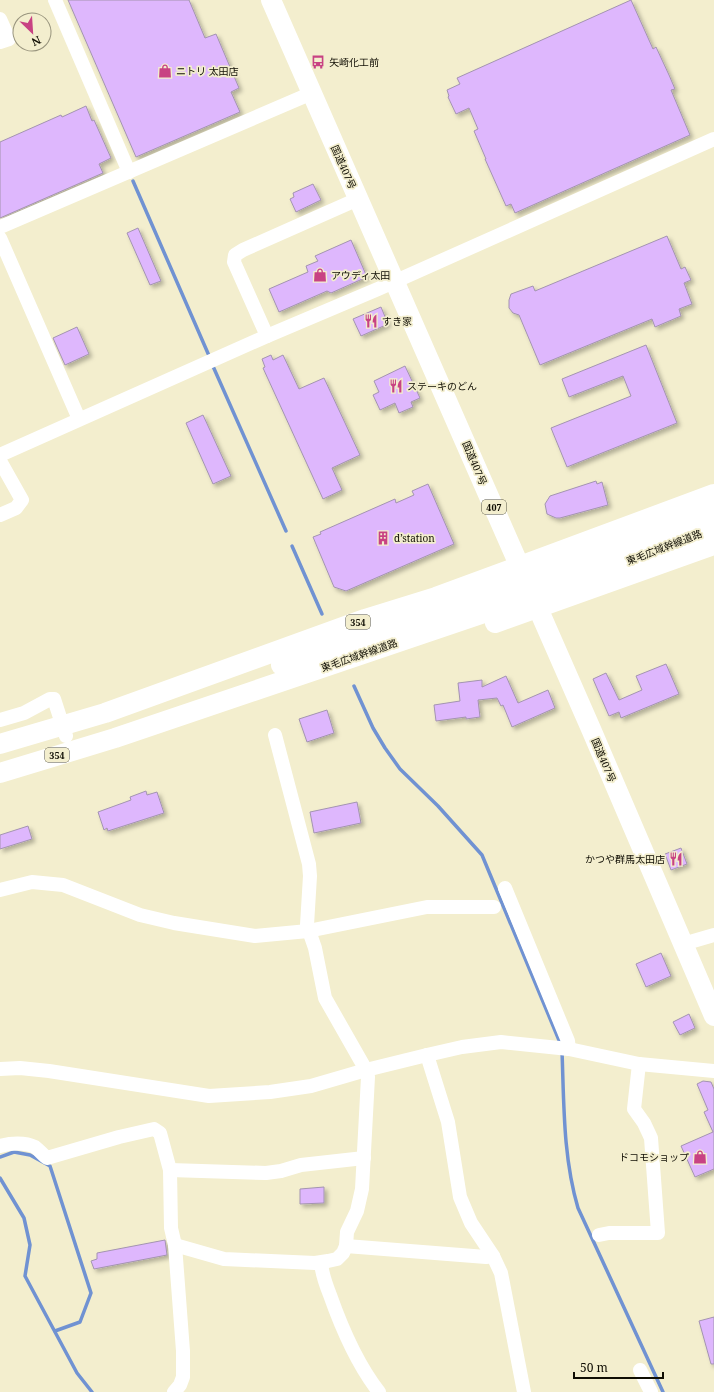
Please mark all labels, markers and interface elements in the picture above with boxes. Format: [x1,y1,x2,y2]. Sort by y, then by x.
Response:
north arrow [12,12,52,52]
text: N [29,33,44,50]
bus stop icon: 矢崎化工前 [310,54,326,70]
place label: 矢崎化工前 [329,55,379,69]
shop icon: ニトリ 太田店 [157,63,173,79]
place label: ニトリ 太田店 [176,64,239,78]
street label: 国道407号 [328,143,360,191]
shop icon: アウディ太田 [312,267,328,283]
place label: アウディ太田 [331,268,390,282]
restaurant icon: すき家 [363,313,379,329]
place label: すき家 [382,314,412,328]
restaurant icon: ステーキのどん [388,378,404,394]
place label: ステーキのどん [407,379,477,393]
street label: 国道407号 [459,439,491,487]
road number: 407 [482,500,506,514]
street label: 東毛広域幹線道路 [624,526,704,568]
building icon: d’station [375,530,391,546]
place label: d’station [394,531,435,545]
road number: 354 [346,615,370,629]
street label: 東毛広域幹線道路 [319,635,399,675]
street label: 国道407号 [588,736,620,784]
road number: 354 [45,748,69,762]
restaurant icon: かつや群馬太田店 [668,851,684,867]
place label: かつや群馬太田店 [585,852,665,866]
shop icon: ドコモショップ [692,1149,708,1165]
place label: ドコモショップ [619,1150,689,1164]
scale bar [574,1354,663,1380]
text: 50 m [580,1359,608,1376]

